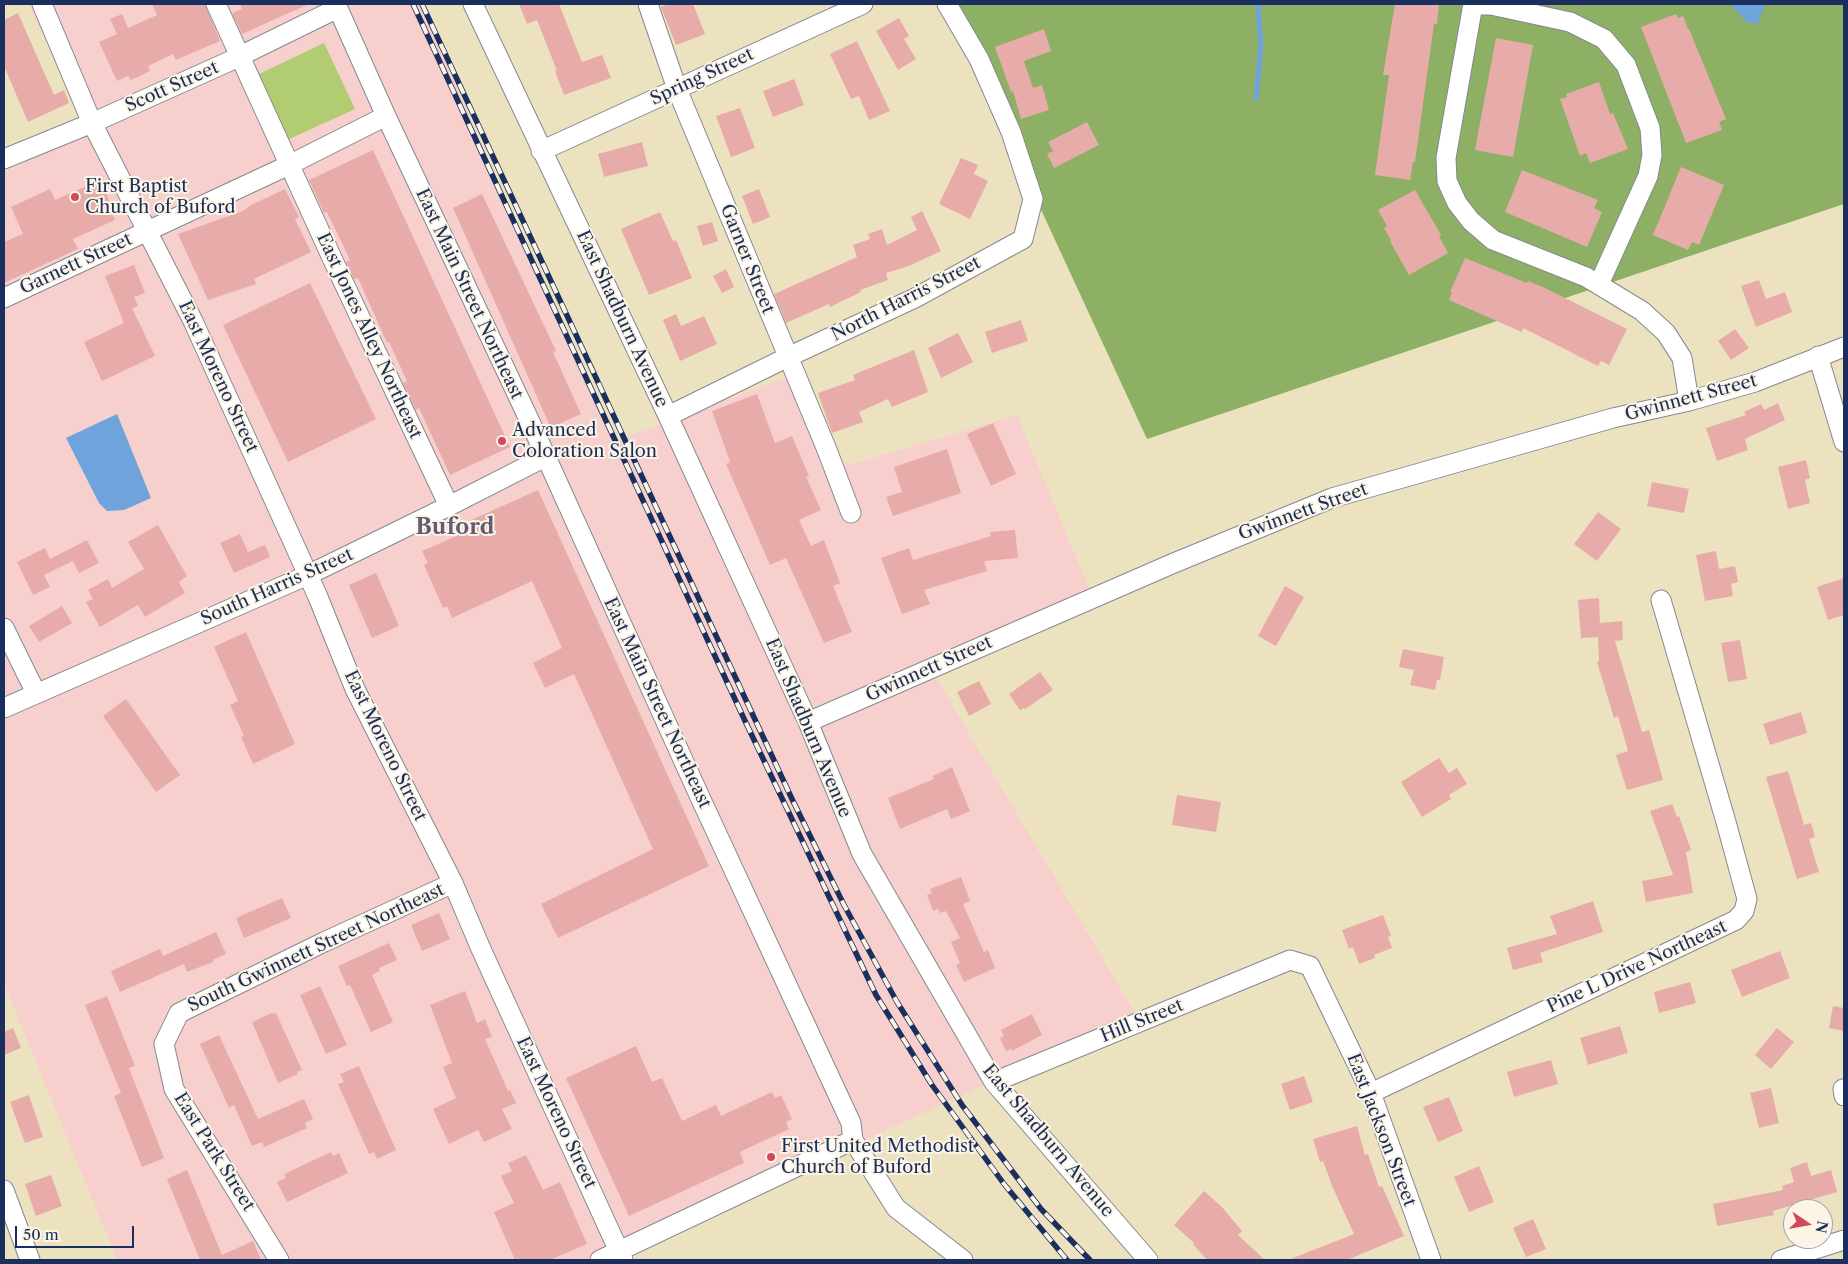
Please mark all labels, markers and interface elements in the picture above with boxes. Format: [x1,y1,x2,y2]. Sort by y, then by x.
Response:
street label: Spring Street [647,44,757,110]
street label: Scott Street [122,57,222,117]
place label: First Baptist Church of Buford [85,176,235,218]
street label: East Main Street Northeast [411,185,527,403]
marker: First Baptist Church of Buford [69,191,81,203]
street label: Garner Street [715,201,779,317]
street label: East Shadburn Avenue [571,227,673,411]
street label: Garnett Street [16,229,136,299]
street label: East Jones Alley Northeast [312,230,426,442]
street label: North Harris Street [828,252,984,346]
street label: East Moreno Street [173,298,263,456]
street label: Gwinnett Street [1623,370,1759,426]
place label: Advanced Coloration Salon [512,420,657,462]
marker: Advanced Coloration Salon [496,435,508,447]
street label: Gwinnett Street [1235,479,1371,545]
district label: Buford [415,515,495,541]
street label: South Harris Street [198,544,356,630]
street label: East Main Street Northeast [599,594,715,812]
street label: Gwinnett Street [863,631,995,707]
street label: East Shadburn Avenue [760,635,856,821]
street label: East Moreno Street [339,667,431,825]
street label: South Gwinnett Street Northeast [184,879,448,1017]
street label: Pine L Drive Northeast [1544,916,1730,1018]
street label: Hill Street [1097,995,1187,1047]
street label: East Moreno Street [511,1034,601,1192]
street label: East Jackson Street [1342,1050,1420,1210]
street label: East Shadburn Avenue [978,1060,1118,1222]
street label: East Park Street [169,1089,259,1215]
place label: First United Methodist Church of Buford [781,1136,974,1178]
marker: First United Methodist Church of Buford [765,1151,777,1163]
north arrow [1783,1199,1833,1249]
scale bar [18,1216,136,1248]
text: N [1812,1219,1832,1235]
text: 50 m [23,1225,59,1244]

